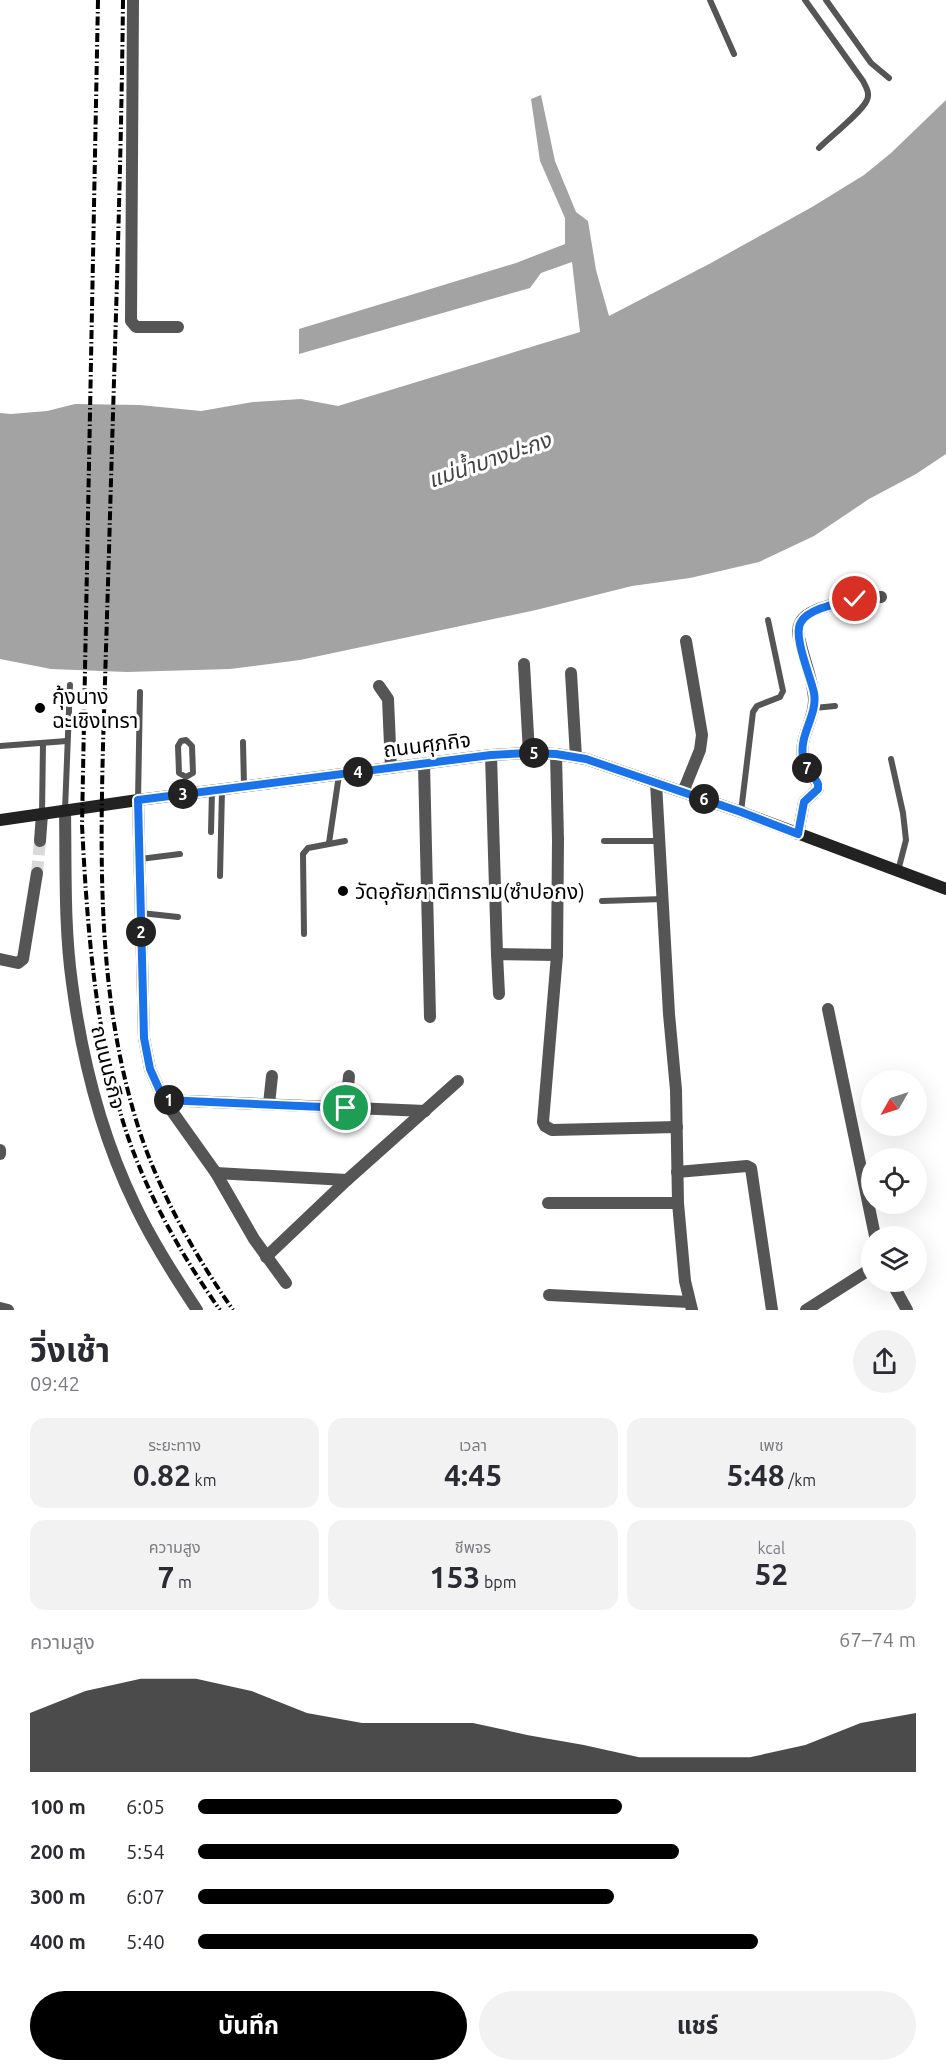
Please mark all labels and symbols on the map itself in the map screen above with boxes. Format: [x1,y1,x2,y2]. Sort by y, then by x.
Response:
water label: แม่น้ำบางปะกง [424,424,555,492]
pin [829,573,880,624]
place label: กุ้งนาง ฉะเชิงเทรา [52,684,138,732]
marker: กุ้งนาง ฉะเชิงเทรา [33,701,47,715]
street label: ถนนศุภกิจ [382,727,472,763]
pin: 5 [519,738,549,768]
pin: 7 [792,753,822,783]
pin: 4 [343,757,373,787]
pin: 3 [168,779,198,809]
pin: 6 [689,784,719,814]
place label: วัดอุภัยภาติการาม(ซำปอกง) [355,879,585,905]
marker: วัดอุภัยภาติการาม(ซำปอกง) [336,884,350,898]
pin: 2 [126,917,156,947]
street label: ถนนนรกิจ [87,1023,131,1111]
north arrow [861,1070,927,1136]
pin [320,1082,371,1133]
pin: 1 [154,1085,184,1115]

